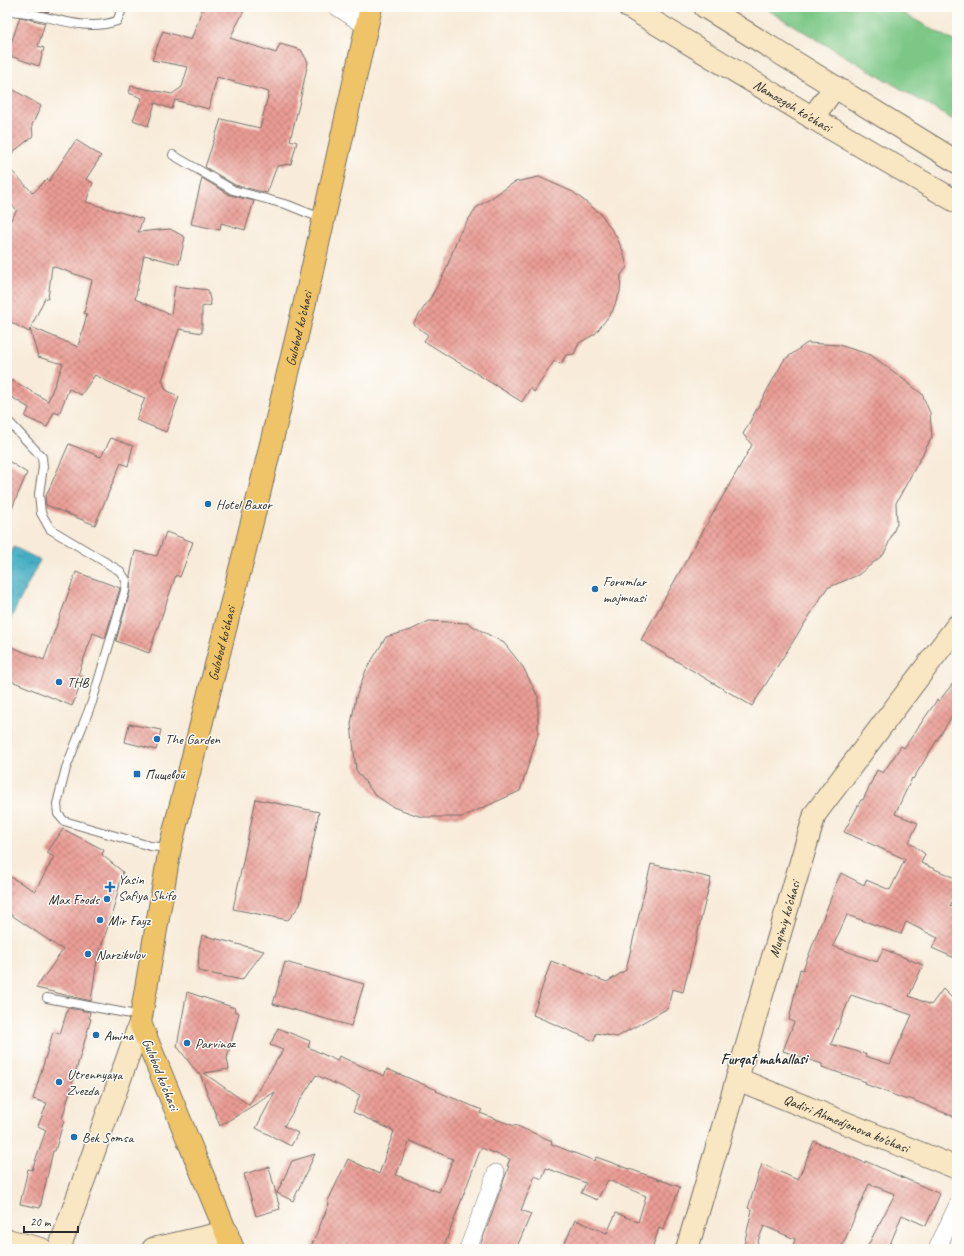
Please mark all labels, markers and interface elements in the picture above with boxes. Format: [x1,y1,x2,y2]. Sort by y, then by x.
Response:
street label: Namozgoh ko'chasi [750,76,836,137]
street label: Gulobod ko'chasi [282,288,317,368]
place label: Hotel Baxor [216,496,273,513]
marker: Hotel Baxor [203,499,213,509]
place label: Forumlar majmuasi [603,573,648,606]
marker: Forumlar majmuasi [590,584,600,594]
street label: Gulobod ko'chasi [204,602,240,682]
place label: THB [67,674,90,691]
marker: THB [54,677,64,687]
place label: The Garden [165,731,221,748]
marker: The Garden [152,734,162,744]
place label: Пищевой [145,766,186,783]
marker: Пищевой [132,769,142,779]
place label: Yasin Safiya Shifo [118,871,177,904]
street label: Muqimiy ko'chasi [765,876,805,959]
marker: Yasin Safiya Shifo [105,882,115,892]
place label: Max Foods [48,891,100,908]
marker: Max Foods [102,894,112,904]
place label: Mir Fayz [108,912,152,929]
marker: Mir Fayz [95,915,105,925]
place label: Narzikulov [96,946,146,963]
marker: Narzikulov [83,949,93,959]
place label: Amina [104,1027,135,1044]
marker: Amina [91,1030,101,1040]
place label: Parvinoz [195,1035,237,1052]
street label: Gulobod ko'chasi [138,1036,184,1115]
marker: Parvinoz [182,1038,192,1048]
district label: Furqat mahallasi [721,1050,809,1069]
place label: Utrennyaya Zvezda [67,1066,123,1099]
marker: Utrennyaya Zvezda [54,1077,64,1087]
street label: Qadiri Ahmedjonova ko'chasi [781,1091,913,1158]
place label: Bek Somsa [82,1129,134,1146]
marker: Bek Somsa [69,1132,79,1142]
scale bar [24,1208,78,1234]
text: 20 m [30,1214,52,1230]

